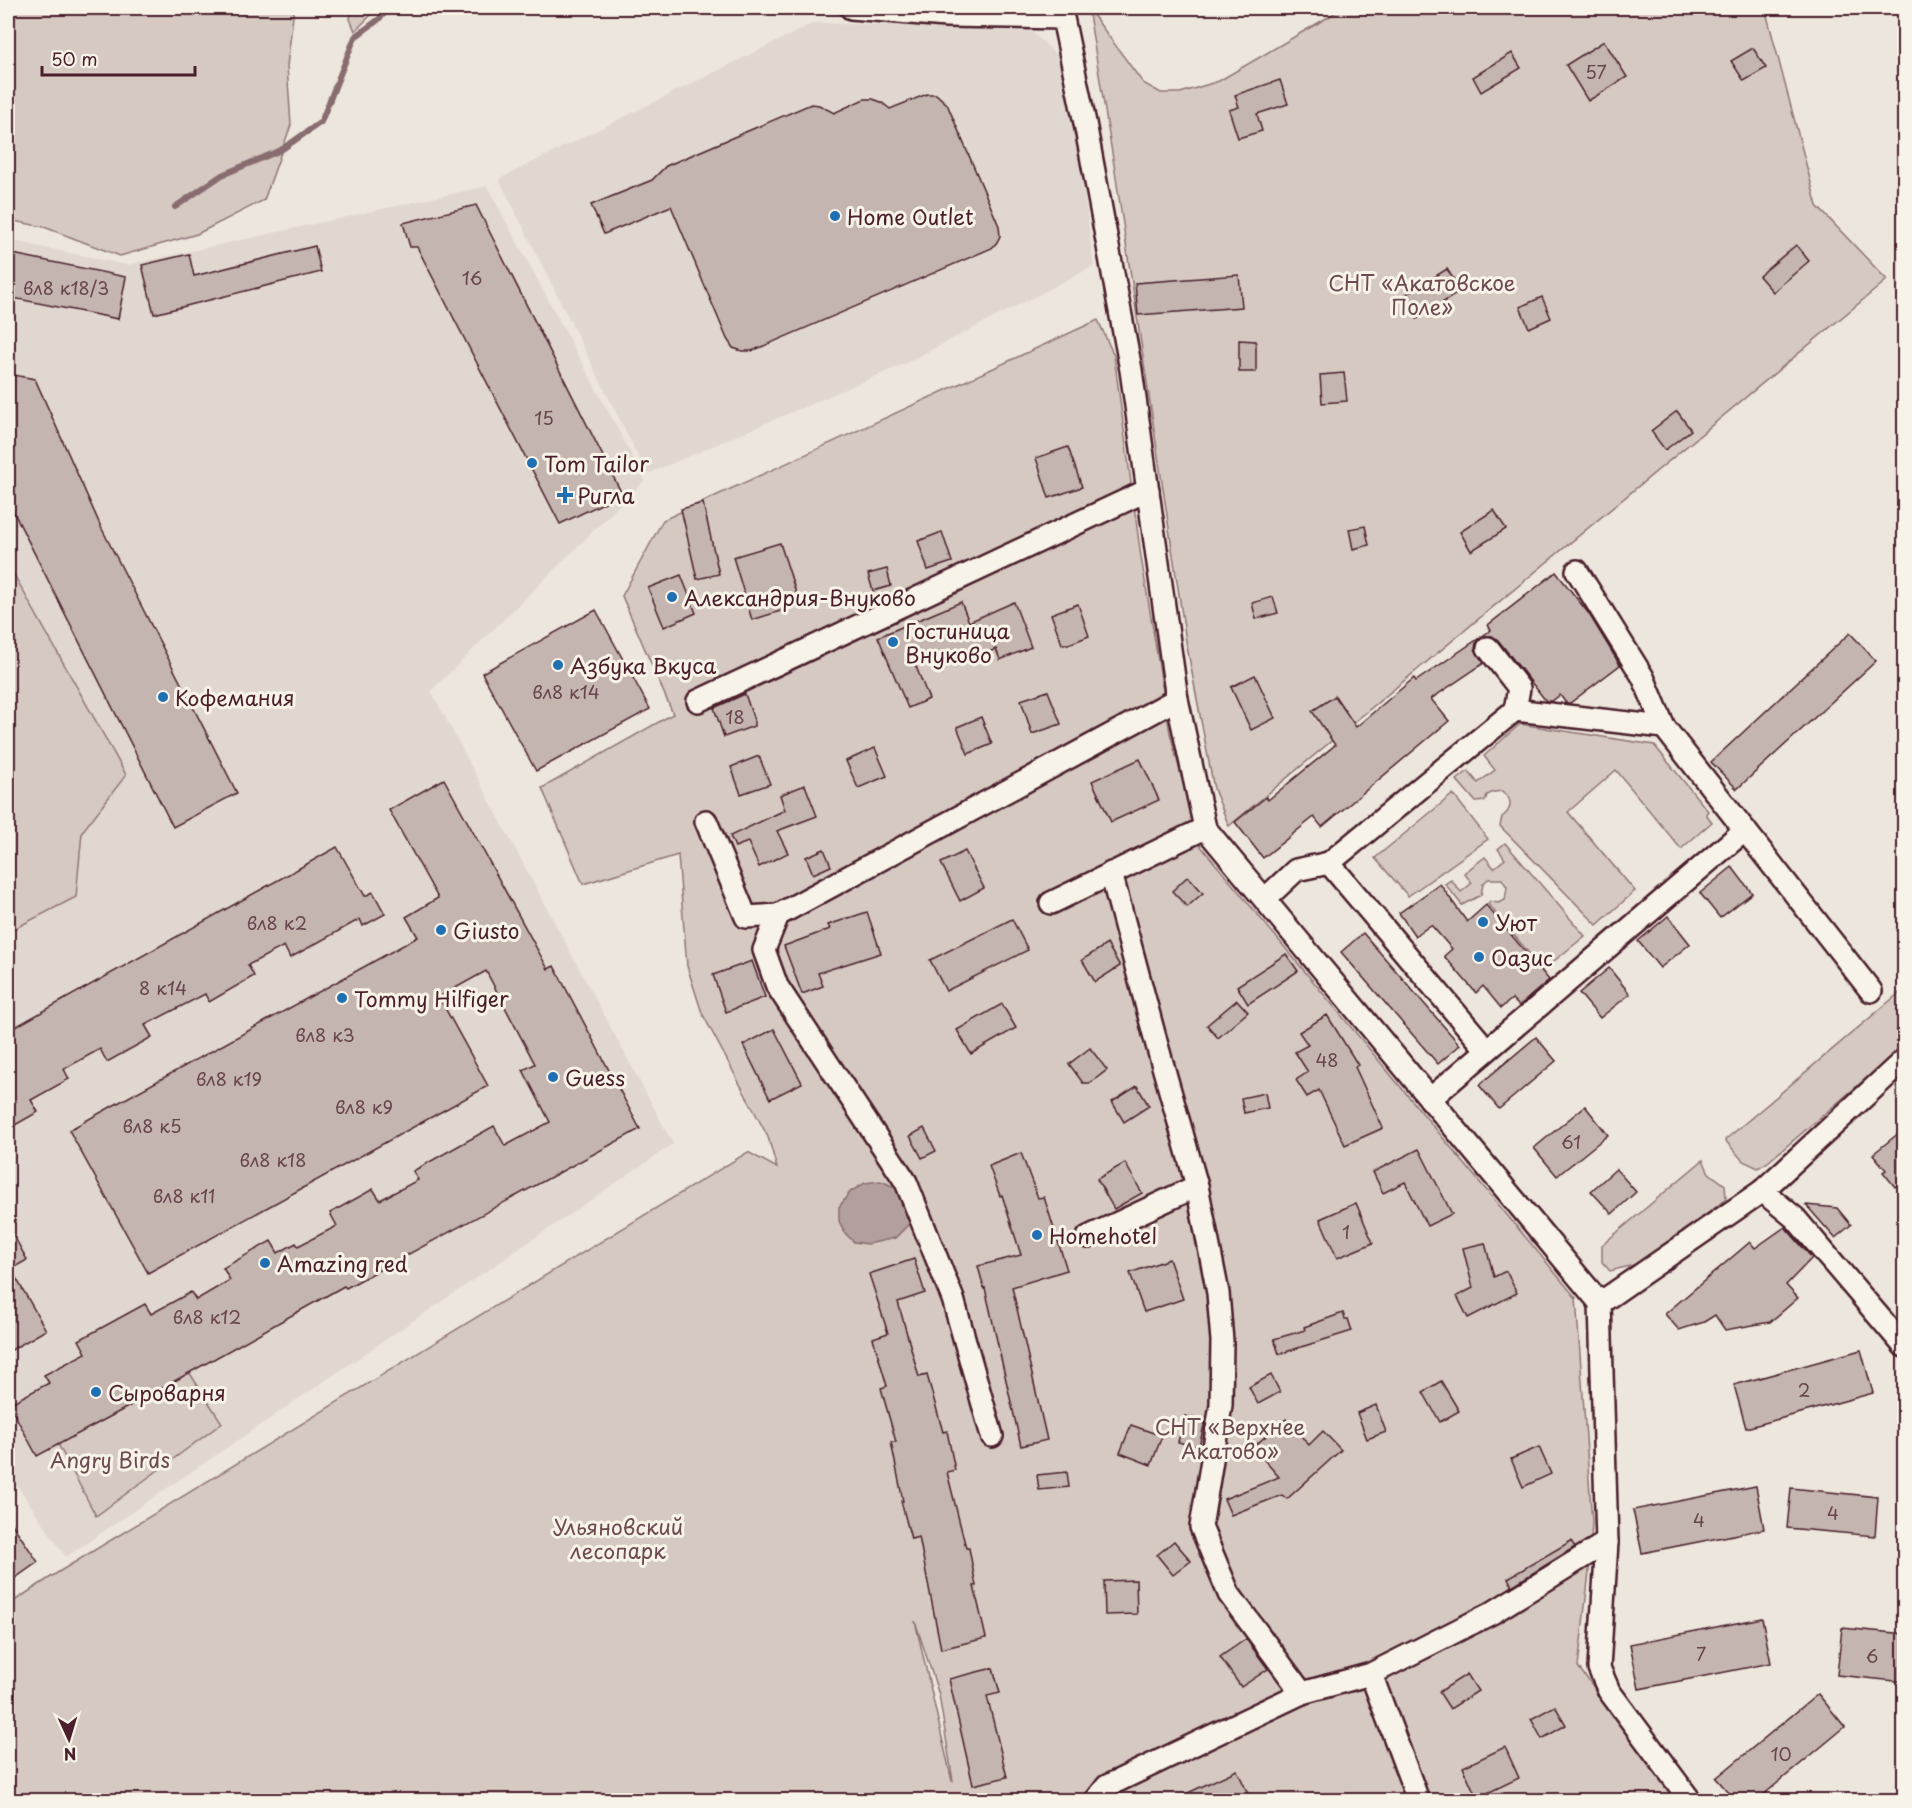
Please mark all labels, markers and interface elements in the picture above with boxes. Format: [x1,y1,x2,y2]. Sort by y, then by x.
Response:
scale bar [42,39,195,77]
text: 50 m [51,45,98,72]
house number: 57 [1585,58,1607,85]
place label: Home Outlet [847,200,974,232]
marker: Home Outlet [828,209,842,223]
house number: 16 [462,264,482,291]
park label: СНТ «Акатовское Поле» [1328,266,1516,322]
house number: вл8 к18/3 [23,274,109,301]
house number: 15 [534,404,554,431]
place label: Tom Tailor [544,447,649,479]
marker: Tom Tailor [525,456,539,470]
place label: Ригла [577,479,635,511]
marker: Ригла [558,488,572,502]
place label: Александрия-Внуково [684,581,916,613]
marker: Александрия-Внуково [665,590,679,604]
place label: Гостиница Внуково [905,614,1011,670]
marker: Гостиница Внуково [886,635,900,649]
place label: Азбука Вкуса [570,649,716,681]
marker: Азбука Вкуса [551,658,565,672]
house number: вл8 к14 [532,678,600,705]
place label: Кофемания [175,681,295,713]
marker: Кофемания [156,690,170,704]
house number: 18 [725,703,745,730]
place label: Уют [1495,906,1538,938]
house number: вл8 к2 [247,909,307,936]
place label: Giusto [453,914,519,946]
marker: Уют [1476,915,1490,929]
marker: Giusto [434,923,448,937]
place label: Оазис [1491,941,1553,973]
marker: Оазис [1472,950,1486,964]
house number: 8 к14 [139,974,187,1001]
place label: Tommy Hilfiger [354,982,509,1014]
marker: Tommy Hilfiger [335,991,349,1005]
house number: вл8 к3 [295,1021,355,1048]
house number: 48 [1315,1046,1339,1073]
place label: Guess [565,1061,625,1093]
house number: вл8 к19 [196,1065,262,1092]
marker: Guess [546,1070,560,1084]
house number: вл8 к9 [335,1093,393,1120]
house number: вл8 к5 [122,1112,182,1139]
house number: 61 [1561,1128,1581,1155]
house number: вл8 к18 [240,1146,306,1173]
house number: вл8 к11 [153,1182,215,1209]
house number: 1 [1342,1218,1350,1245]
place label: Homehotel [1049,1219,1157,1251]
marker: Homehotel [1030,1228,1044,1242]
place label: Amazing red [277,1247,408,1279]
marker: Amazing red [258,1256,272,1270]
house number: вл8 к12 [173,1303,241,1330]
place label: Сыроварня [108,1376,226,1408]
house number: 2 [1798,1376,1810,1403]
marker: Сыроварня [89,1385,103,1399]
park label: СНТ «Верхнее Акатово» [1155,1410,1305,1466]
park label: Angry Birds [50,1443,170,1475]
house number: 4 [1827,1499,1839,1526]
house number: 4 [1693,1506,1705,1533]
park label: Ульяновский лесопарк [553,1510,683,1566]
house number: 7 [1696,1640,1706,1667]
house number: 6 [1866,1642,1878,1669]
north arrow [39,1709,99,1769]
house number: 10 [1770,1740,1792,1767]
text: N [63,1743,77,1767]

